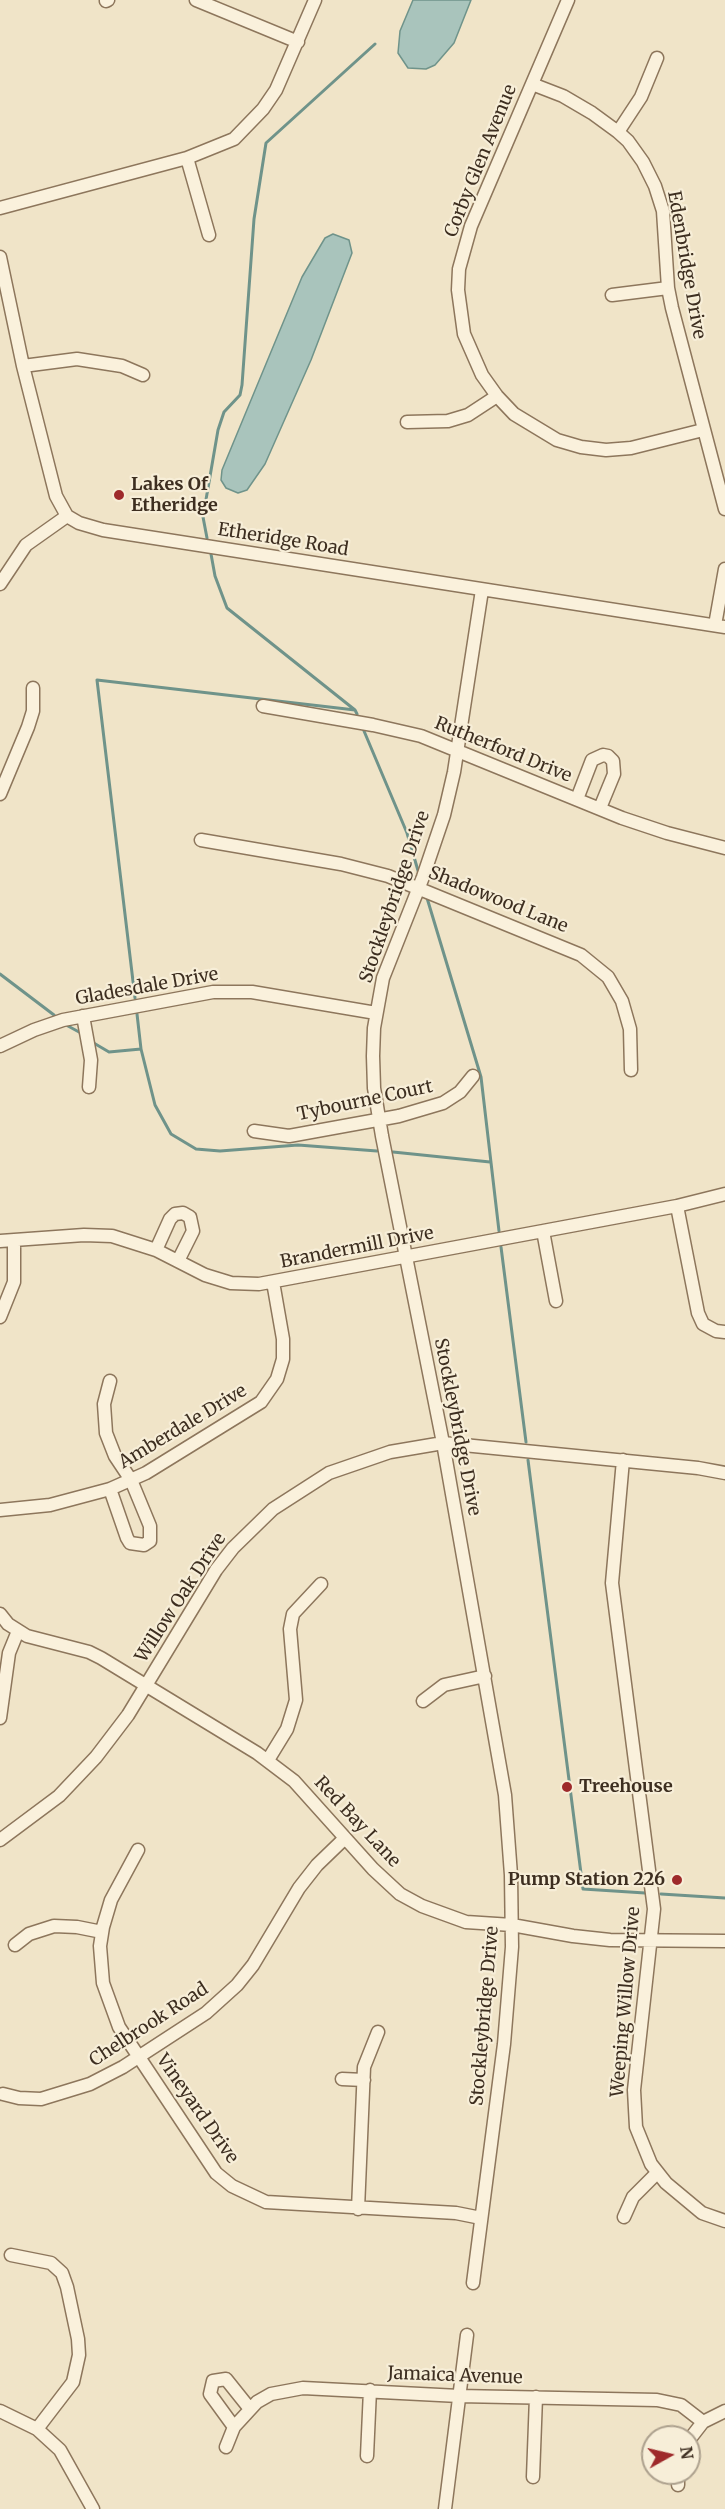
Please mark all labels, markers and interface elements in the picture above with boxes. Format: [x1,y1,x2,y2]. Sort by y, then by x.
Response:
street label: Corby Glen Avenue [441,82,521,240]
street label: Edenbridge Drive [662,189,710,341]
place label: Lakes Of Etheridge [131,474,218,516]
marker: Lakes Of Etheridge [112,488,126,502]
street label: Etheridge Road [216,519,350,561]
street label: Rutherford Drive [431,713,575,787]
street label: Stockleybridge Drive [355,808,435,986]
street label: Shadowood Lane [425,862,571,938]
street label: Gladesdale Drive [74,964,220,1010]
street label: Tybourne Court [295,1076,435,1126]
street label: Brandermill Drive [278,1223,436,1273]
street label: Stockleybridge Drive [429,1336,485,1518]
street label: Amberdale Drive [115,1380,251,1474]
street label: Willow Oak Drive [131,1529,231,1667]
street label: Red Bay Lane [309,1772,405,1872]
place label: Treehouse [579,1776,673,1798]
marker: Treehouse [560,1780,574,1794]
place label: Pump Station 226 [508,1869,665,1891]
marker: Pump Station 226 [670,1873,684,1887]
street label: Weeping Willow Drive [607,1906,645,2098]
street label: Stockleybridge Drive [466,1925,504,2107]
street label: Chelbrook Road [86,1979,212,2071]
street label: Vineyard Drive [151,2050,243,2168]
street label: Jamaica Avenue [387,2363,523,2389]
north arrow [641,2425,701,2485]
text: N [676,2445,698,2460]

